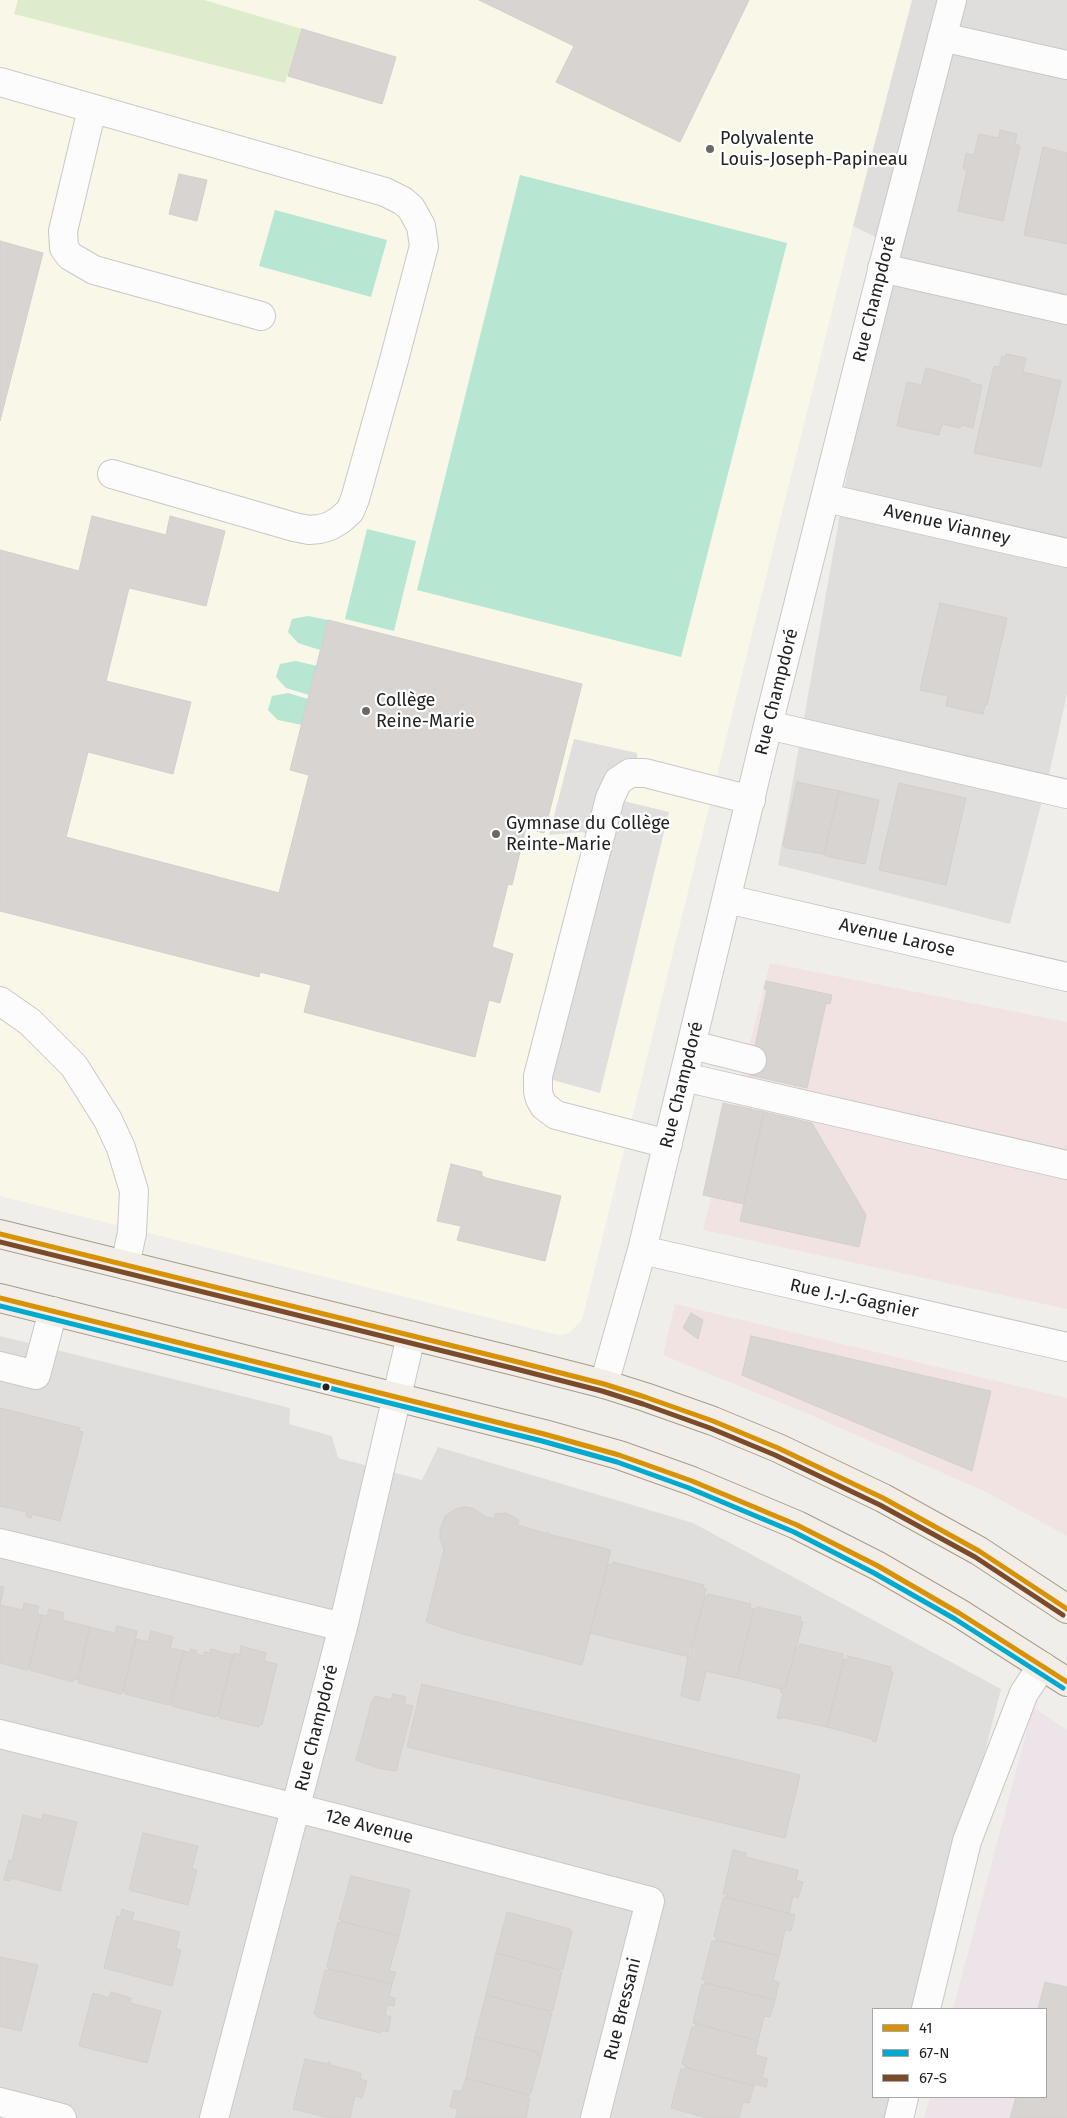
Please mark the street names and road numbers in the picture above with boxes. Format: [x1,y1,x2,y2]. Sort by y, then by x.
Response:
street label: Rue Champdoré [849,233,901,365]
street label: Avenue Vianney [882,500,1012,550]
street label: Rue Champdoré [751,626,803,758]
street label: Avenue Larose [837,914,957,962]
street label: Rue Champdoré [656,1019,708,1151]
street label: Rue J.-J.-Gagnier [788,1275,920,1323]
street label: Rue Champdoré [291,1662,343,1794]
street label: 12e Avenue [322,1805,416,1849]
street label: Rue Bressani [600,1955,646,2063]

